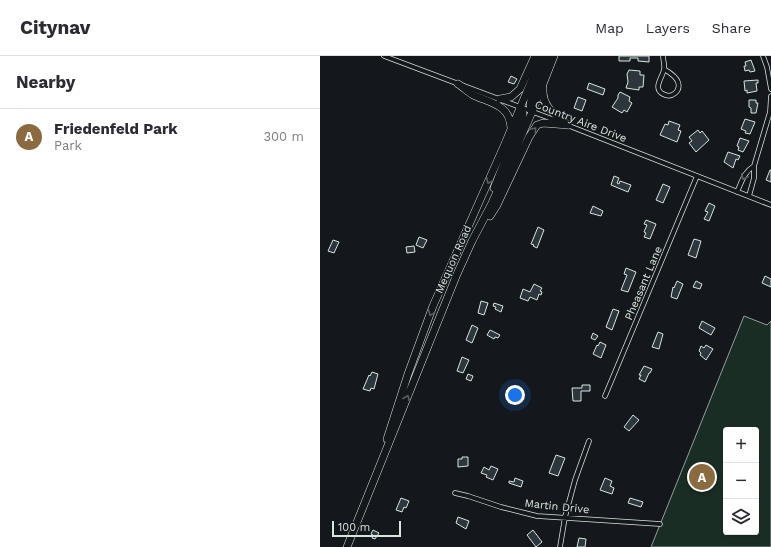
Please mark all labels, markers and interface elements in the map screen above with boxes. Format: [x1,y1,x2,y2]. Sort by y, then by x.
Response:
text: Citynav [20,16,91,39]
text: Map [595,20,624,36]
text: Layers [646,20,690,36]
text: Share [712,20,751,36]
text: Nearby [16,72,75,92]
street label: Country Aire Drive [533,98,629,145]
text: Friedenfeld Park [54,120,178,138]
one-way arrow [529,128,536,135]
text: A [25,129,33,144]
text: 300 m [263,129,304,144]
text: Park [54,138,82,153]
one-way arrow [741,173,749,180]
one-way arrow [485,178,493,185]
street label: Mequon Road [433,223,474,295]
street label: Pheasant Lane [622,244,665,322]
one-way arrow [427,310,435,317]
your location [505,385,525,405]
one-way arrow [403,395,411,402]
map controls [723,427,759,535]
button: + [723,427,759,463]
pin: A [689,462,715,492]
button: − [723,463,759,499]
street label: Martin Drive [524,497,590,516]
button: layers [723,499,759,535]
scale bar [332,519,401,538]
text: 100 m [338,521,370,534]

